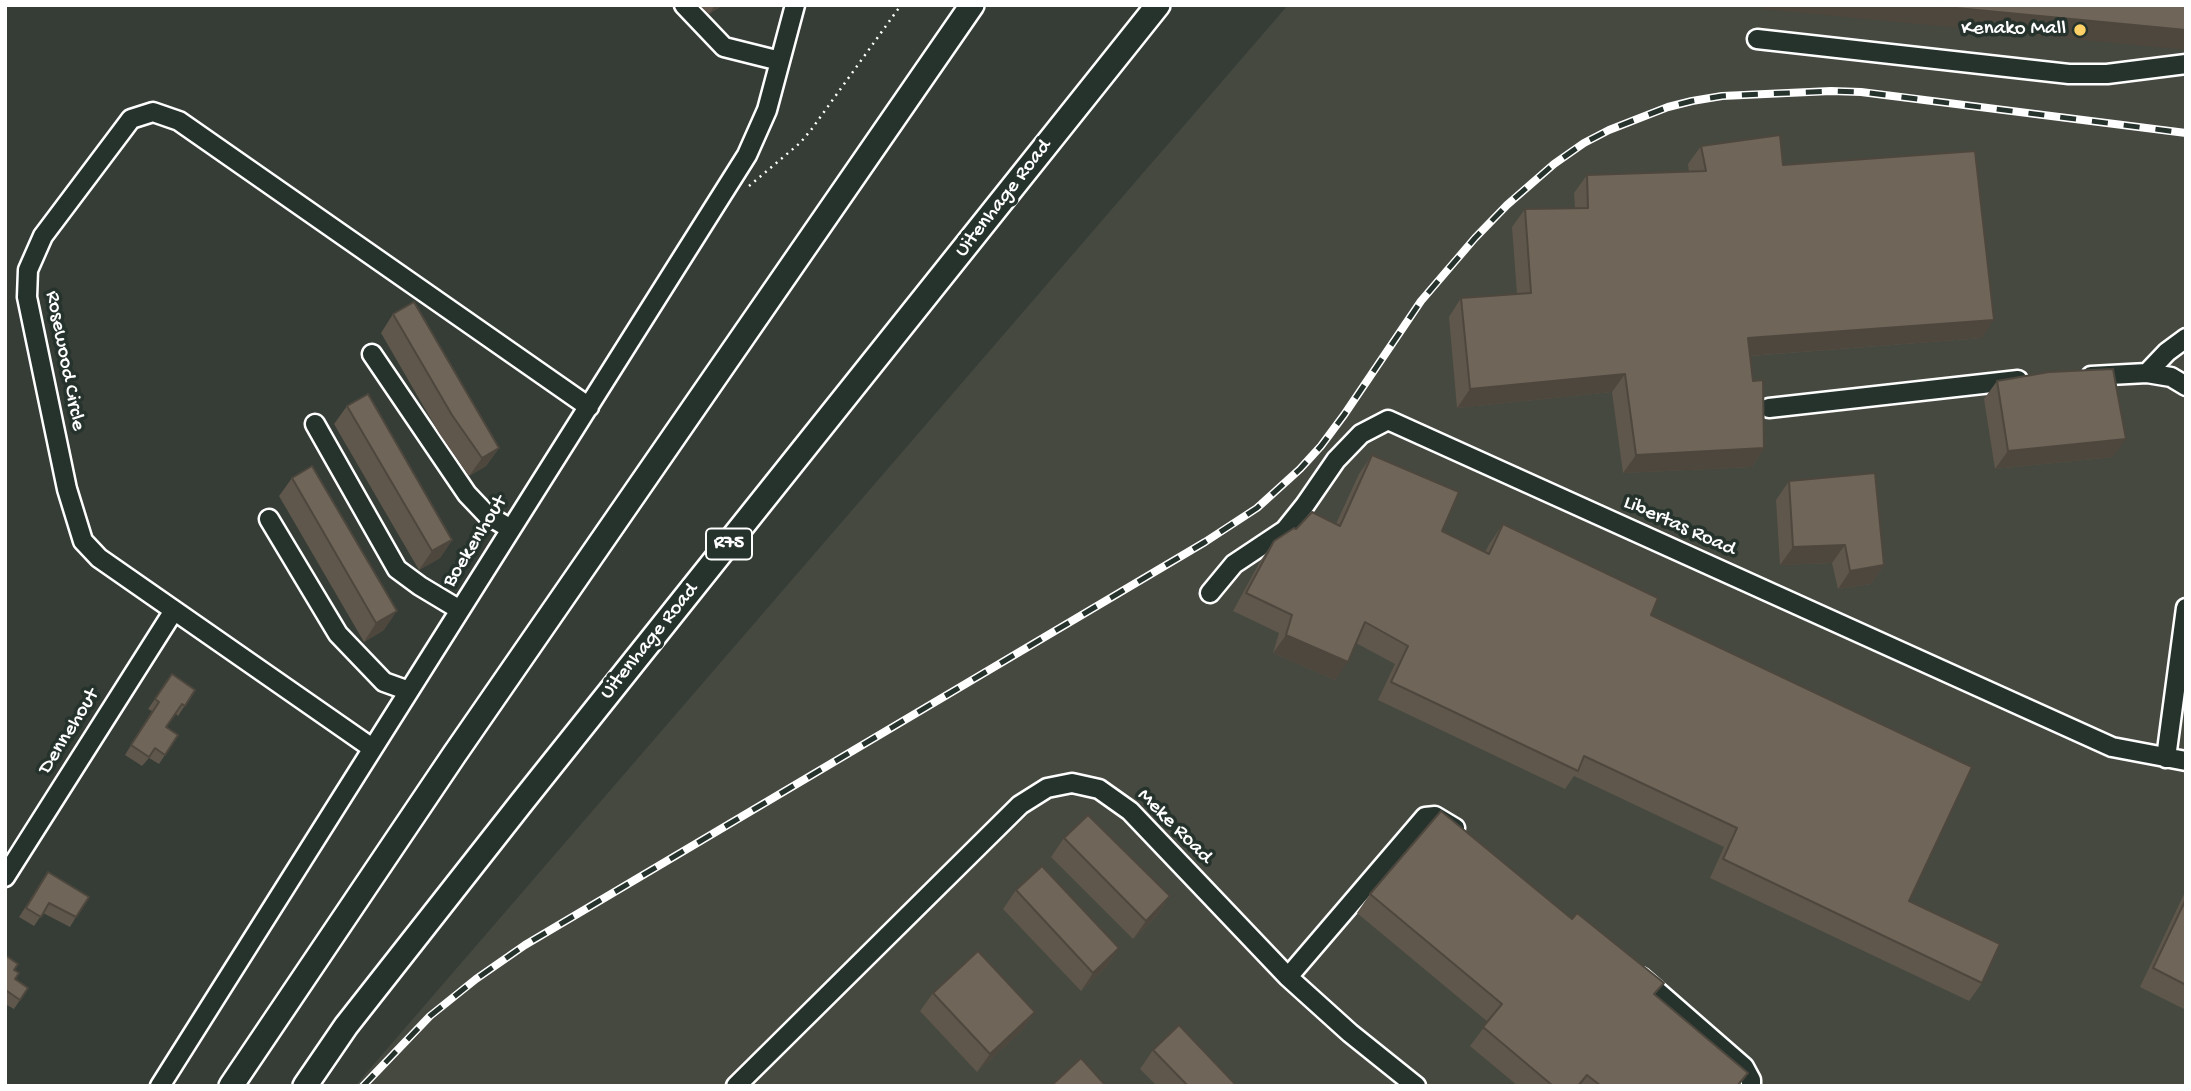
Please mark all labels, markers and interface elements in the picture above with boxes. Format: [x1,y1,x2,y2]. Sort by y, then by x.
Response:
place label: Kenako Mall [1961,17,2066,43]
marker: Kenako Mall [2072,22,2088,38]
street label: Uitenhage Road [950,135,1058,263]
street label: Rosewood Circle [38,289,90,433]
street label: Libertas Road [1619,491,1739,563]
street label: Boekenhout [438,492,514,592]
road number: R75 [706,528,752,559]
street label: Uitenhage Road [595,579,705,705]
street label: Dennehout [34,685,106,779]
street label: Meke Road [1131,784,1217,870]

